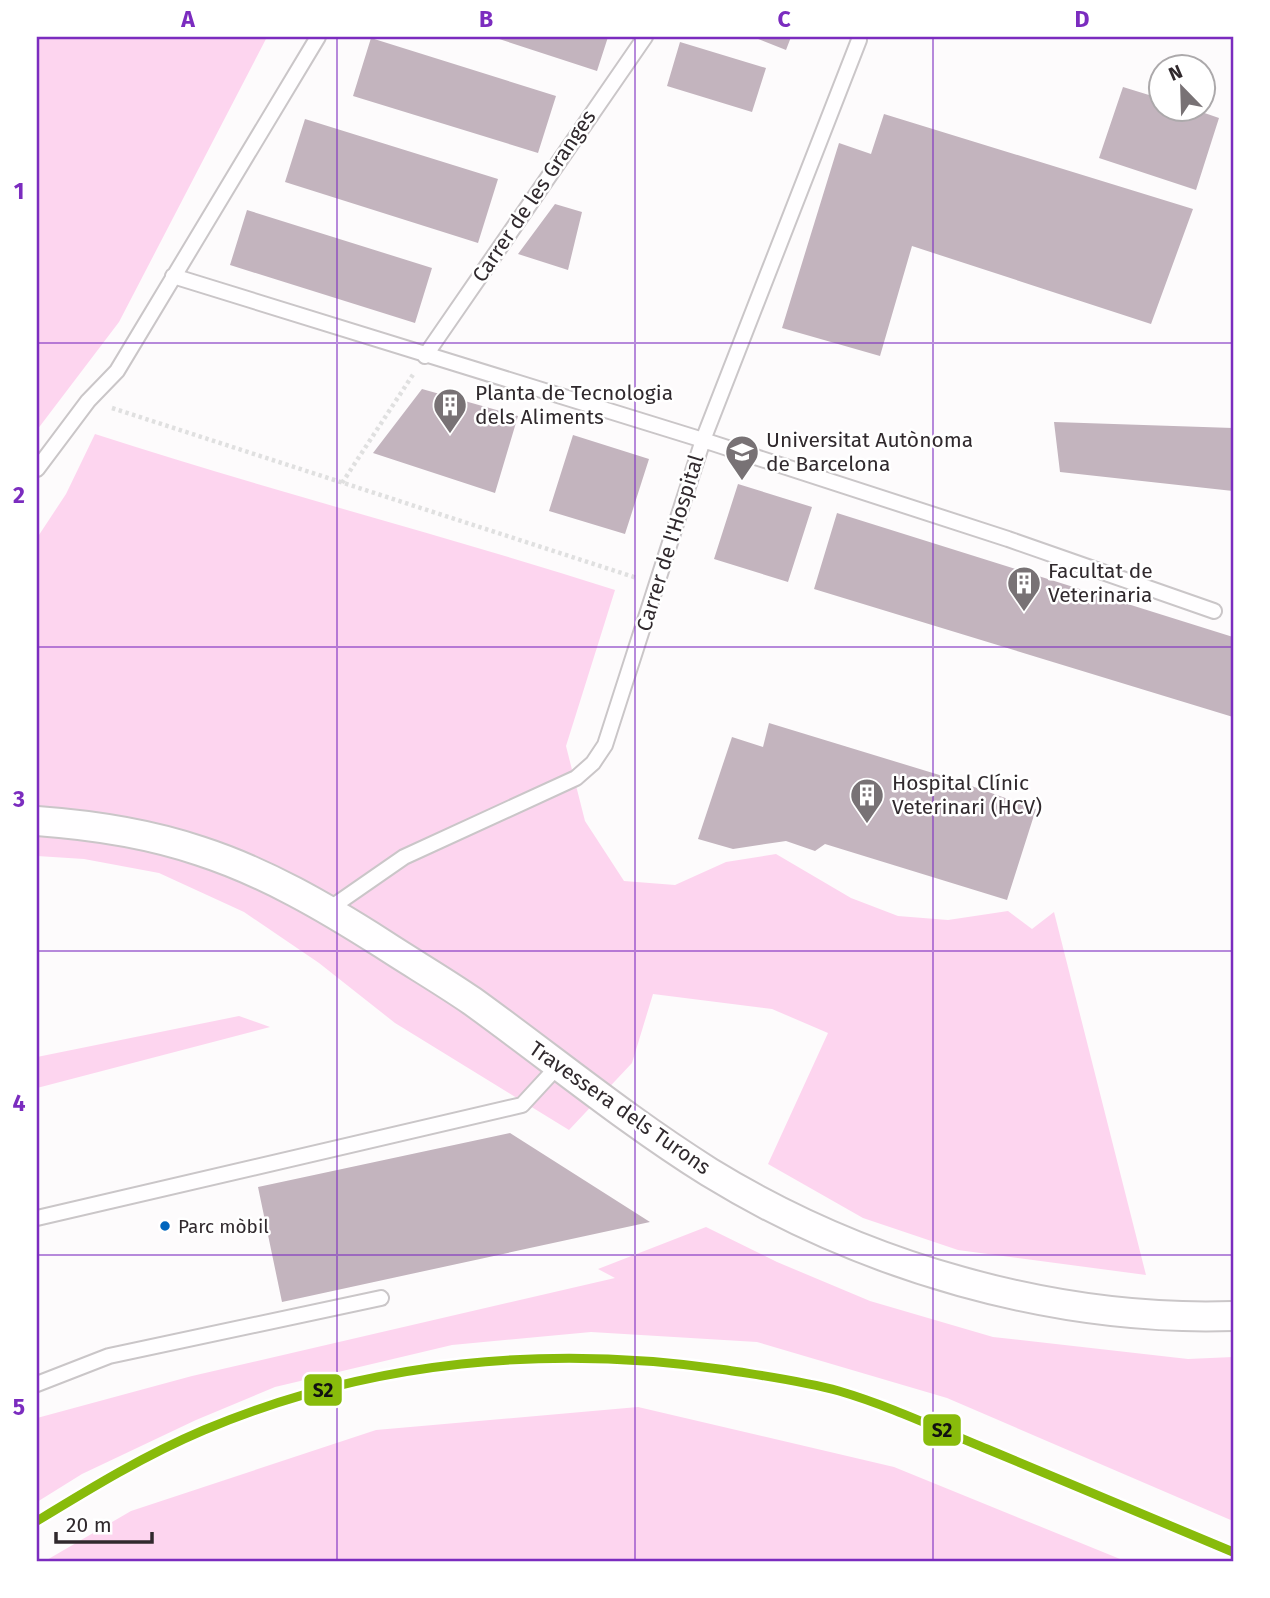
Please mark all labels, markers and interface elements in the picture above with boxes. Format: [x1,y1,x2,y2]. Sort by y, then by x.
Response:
text: A [180,5,195,33]
text: B [479,5,493,33]
text: C [777,5,791,33]
text: D [1075,5,1090,33]
north arrow [1148,52,1218,122]
text: N [1165,60,1186,86]
street label: Carrer de les Granges [467,105,601,287]
text: 1 [14,177,24,205]
place label: Planta de Tecnologia dels Aliments [475,380,673,430]
building icon: Planta de Tecnologia dels Aliments [431,386,469,435]
place label: Universitat Autònoma de Barcelona [766,427,973,477]
school or university icon: Universitat Autònoma de Barcelona [723,433,761,482]
street label: Carrer de l'Hospital [631,452,709,634]
text: 2 [13,481,25,509]
place label: Facultat de Veterinaria [1048,558,1153,608]
building icon: Facultat de Veterinaria [1005,564,1043,613]
place label: Hospital Clínic Veterinari (HCV) [892,770,1042,820]
building icon: Hospital Clínic Veterinari (HCV) [848,776,886,825]
text: 3 [12,785,25,813]
street label: Travessera dels Turons [524,1036,716,1180]
text: 4 [13,1089,26,1117]
place label: Parc mòbil [178,1215,269,1238]
marker: Parc mòbil [158,1219,172,1233]
line badge: S2 [303,1373,343,1407]
text: S2 [313,1379,333,1402]
text: 5 [13,1393,25,1421]
line badge: S2 [922,1413,962,1447]
text: S2 [932,1419,952,1442]
scale bar [56,1500,152,1544]
text: 20 m [66,1512,112,1538]

